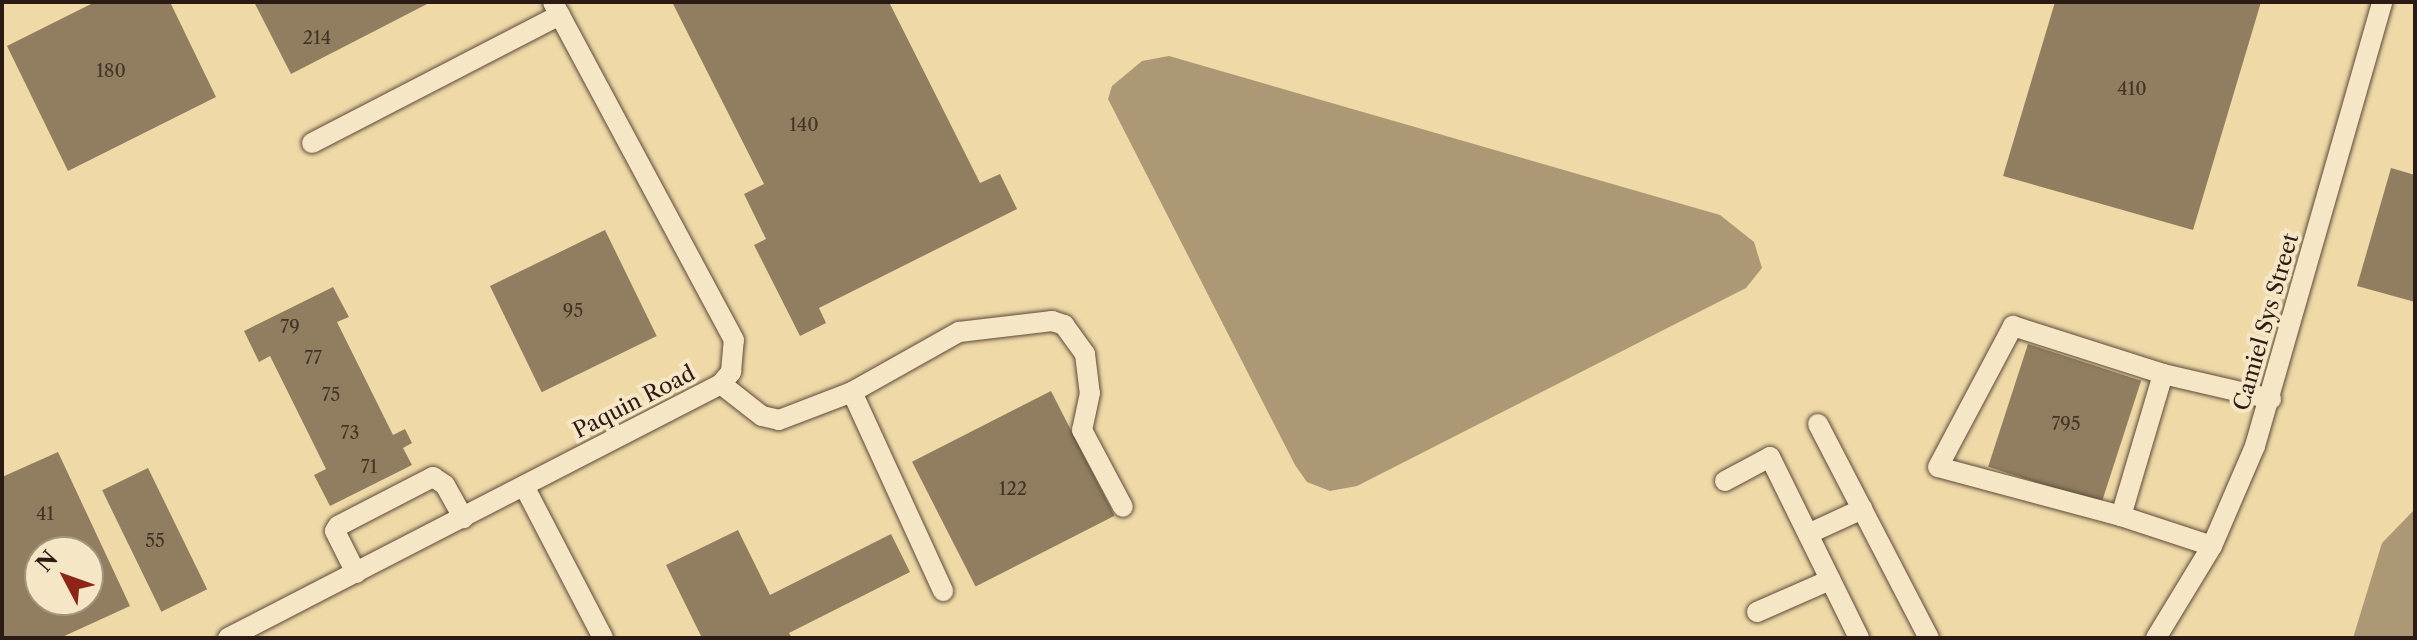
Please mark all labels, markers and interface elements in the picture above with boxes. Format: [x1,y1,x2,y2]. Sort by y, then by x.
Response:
house number: 214 [303,27,331,49]
house number: 180 [96,60,126,82]
house number: 410 [2117,78,2147,100]
house number: 140 [789,114,819,136]
street label: Camiel Sys Street [2228,230,2304,414]
house number: 95 [563,300,583,322]
house number: 79 [280,316,300,338]
house number: 77 [304,347,322,369]
street label: Paquin Road [569,360,699,444]
house number: 75 [322,384,340,406]
house number: 795 [2051,413,2081,435]
house number: 73 [341,422,359,444]
house number: 71 [361,456,377,478]
house number: 122 [999,478,1027,500]
house number: 41 [36,503,54,525]
house number: 55 [145,530,165,552]
north arrow [24,536,104,616]
text: N [31,545,63,577]

